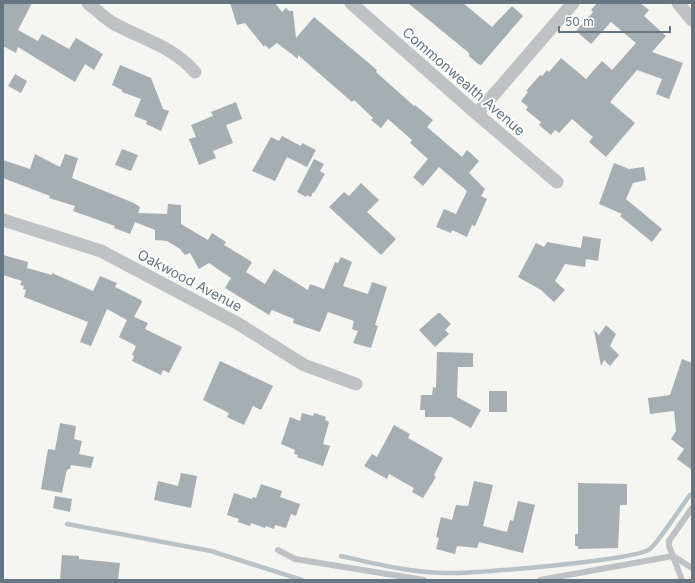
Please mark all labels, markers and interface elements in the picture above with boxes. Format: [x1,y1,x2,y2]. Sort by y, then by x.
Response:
scale bar [559,8,670,34]
text: 50 m [565,14,594,29]
street label: Commonwealth Avenue [399,23,529,139]
street label: Oakwood Avenue [135,245,245,315]

